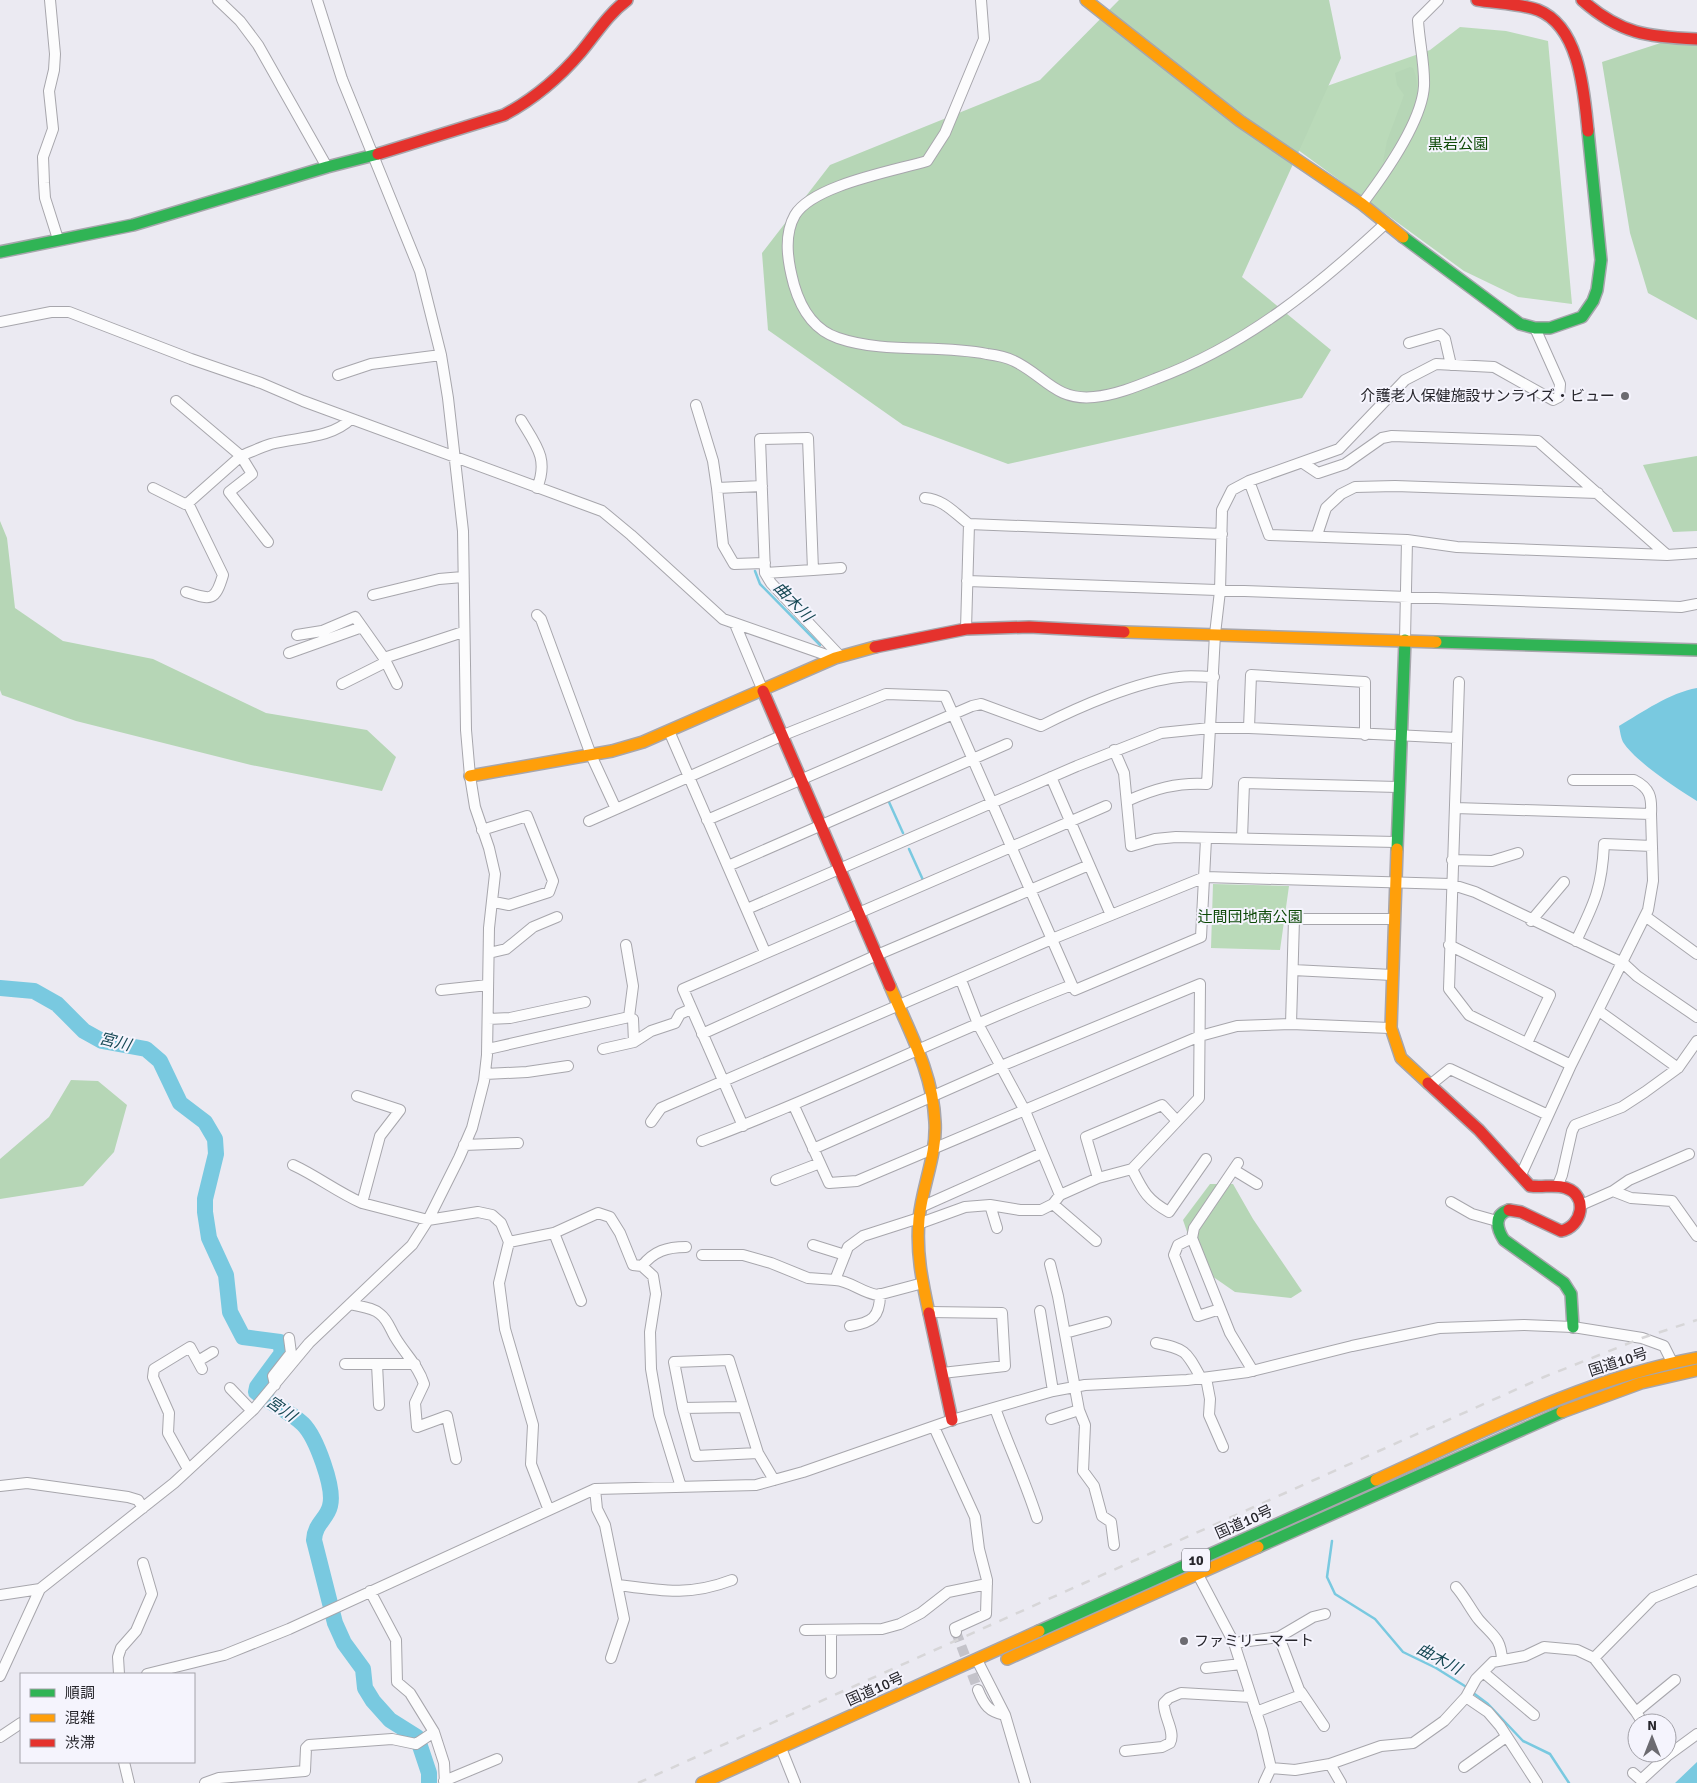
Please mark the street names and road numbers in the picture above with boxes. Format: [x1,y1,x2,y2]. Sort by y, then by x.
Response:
street label: 国道10号 [1586,1344,1650,1380]
street label: 国道10号 [1212,1501,1276,1543]
road number: 10 [1182,1548,1210,1572]
street label: 国道10号 [843,1668,907,1710]

